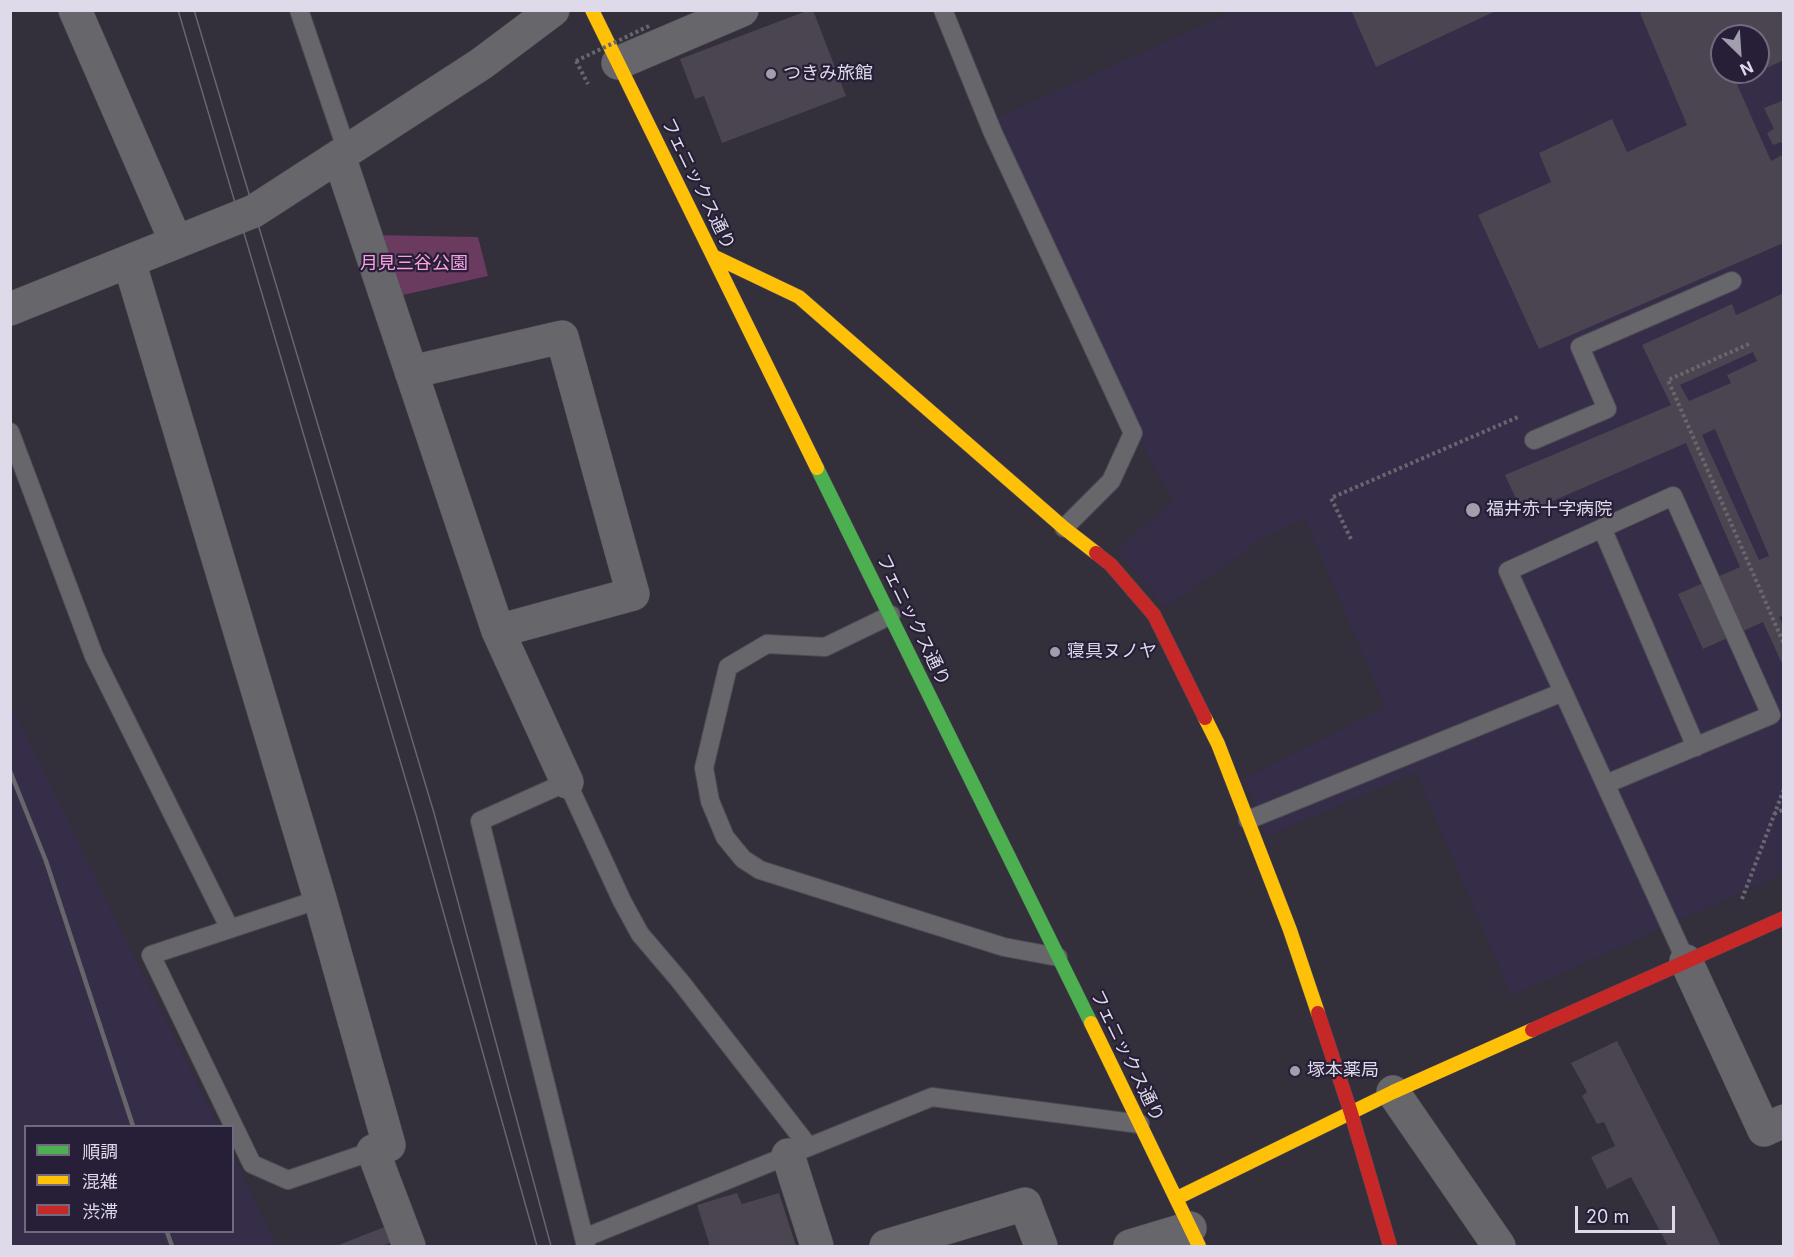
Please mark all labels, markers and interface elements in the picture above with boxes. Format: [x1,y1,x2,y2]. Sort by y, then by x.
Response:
north arrow [1710,24,1770,84]
text: N [1737,57,1757,80]
place label: つきみ旅館 [783,63,873,85]
marker: つきみ旅館 [764,67,778,81]
street label: フェニックス通り [657,115,739,253]
park label: 月見三谷公園 [360,253,468,275]
place label: 福井赤十字病院 [1486,499,1612,521]
marker: 福井赤十字病院 [1464,501,1482,519]
street label: フェニックス通り [872,551,954,689]
place label: 寝具ヌノヤ [1067,641,1157,663]
marker: 寝具ヌノヤ [1048,645,1062,659]
street label: フェニックス通り [1086,987,1168,1125]
place label: 塚本薬局 [1307,1060,1379,1082]
marker: 塚本薬局 [1288,1064,1302,1078]
legend [24,1125,234,1233]
text: 順調 [82,1141,118,1162]
text: 混雑 [82,1171,118,1192]
scale bar [1578,1194,1678,1232]
text: 渋滞 [82,1201,118,1222]
text: 20 m [1586,1206,1629,1227]

